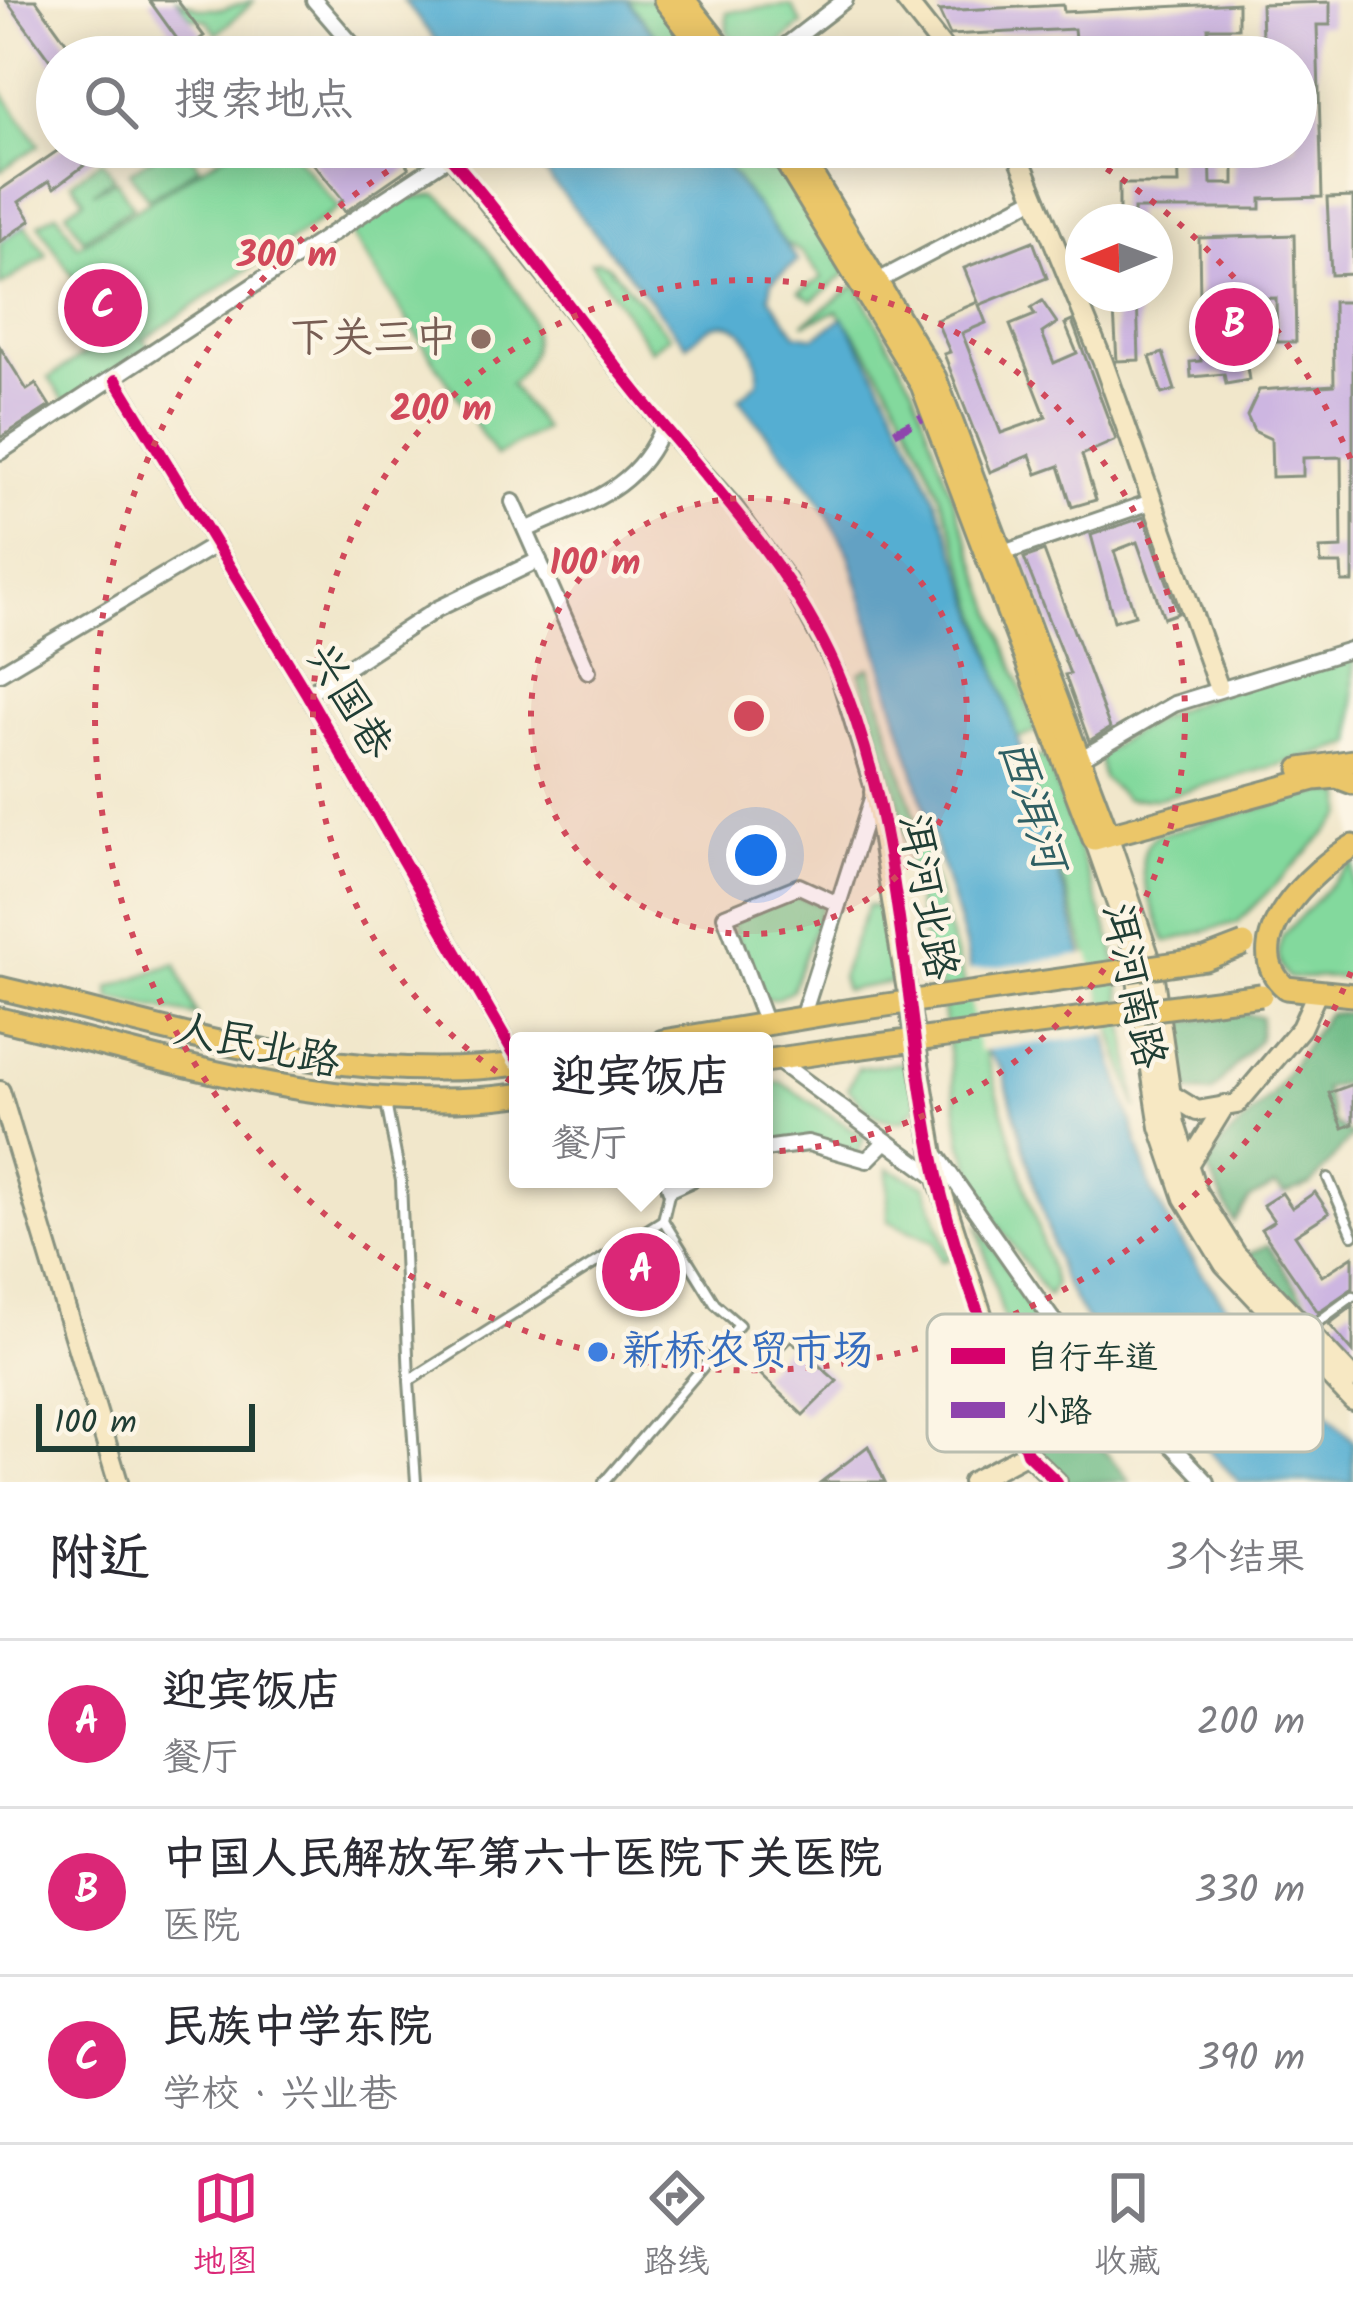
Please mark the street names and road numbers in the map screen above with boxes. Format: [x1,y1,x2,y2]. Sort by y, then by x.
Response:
street label: 兴国巷 [287,631,409,773]
street label: 洱河北路 [878,808,974,986]
street label: 洱河南路 [1082,897,1182,1075]
street label: 人民北路 [168,997,346,1097]

